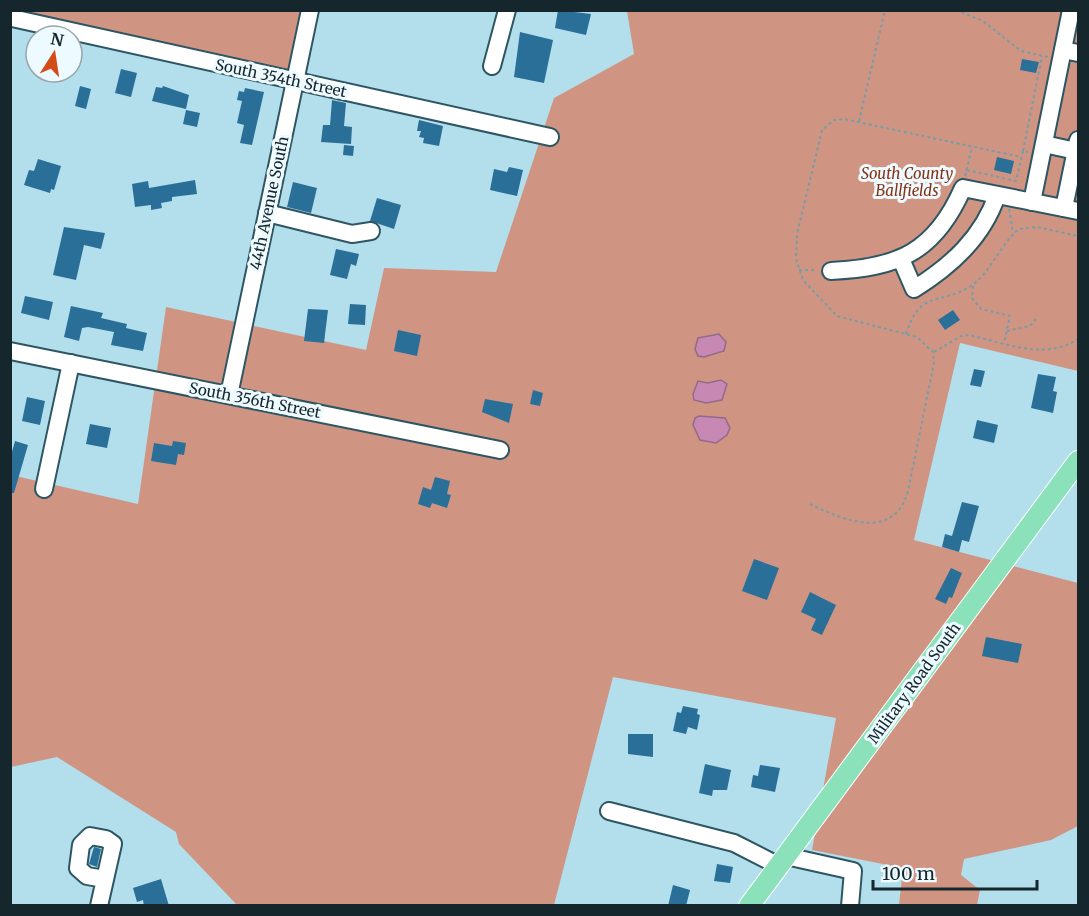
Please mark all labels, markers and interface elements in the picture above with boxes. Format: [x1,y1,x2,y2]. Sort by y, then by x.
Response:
north arrow [24,24,84,84]
text: N [49,28,66,50]
street label: South 354th Street [214,55,348,101]
street label: 44th Avenue South [246,134,292,272]
park label: South County Ballfields [861,164,953,200]
street label: South 356th Street [188,378,323,422]
street label: Military Road South [864,619,964,747]
scale bar [873,853,1036,891]
text: 100 m [882,862,935,885]

